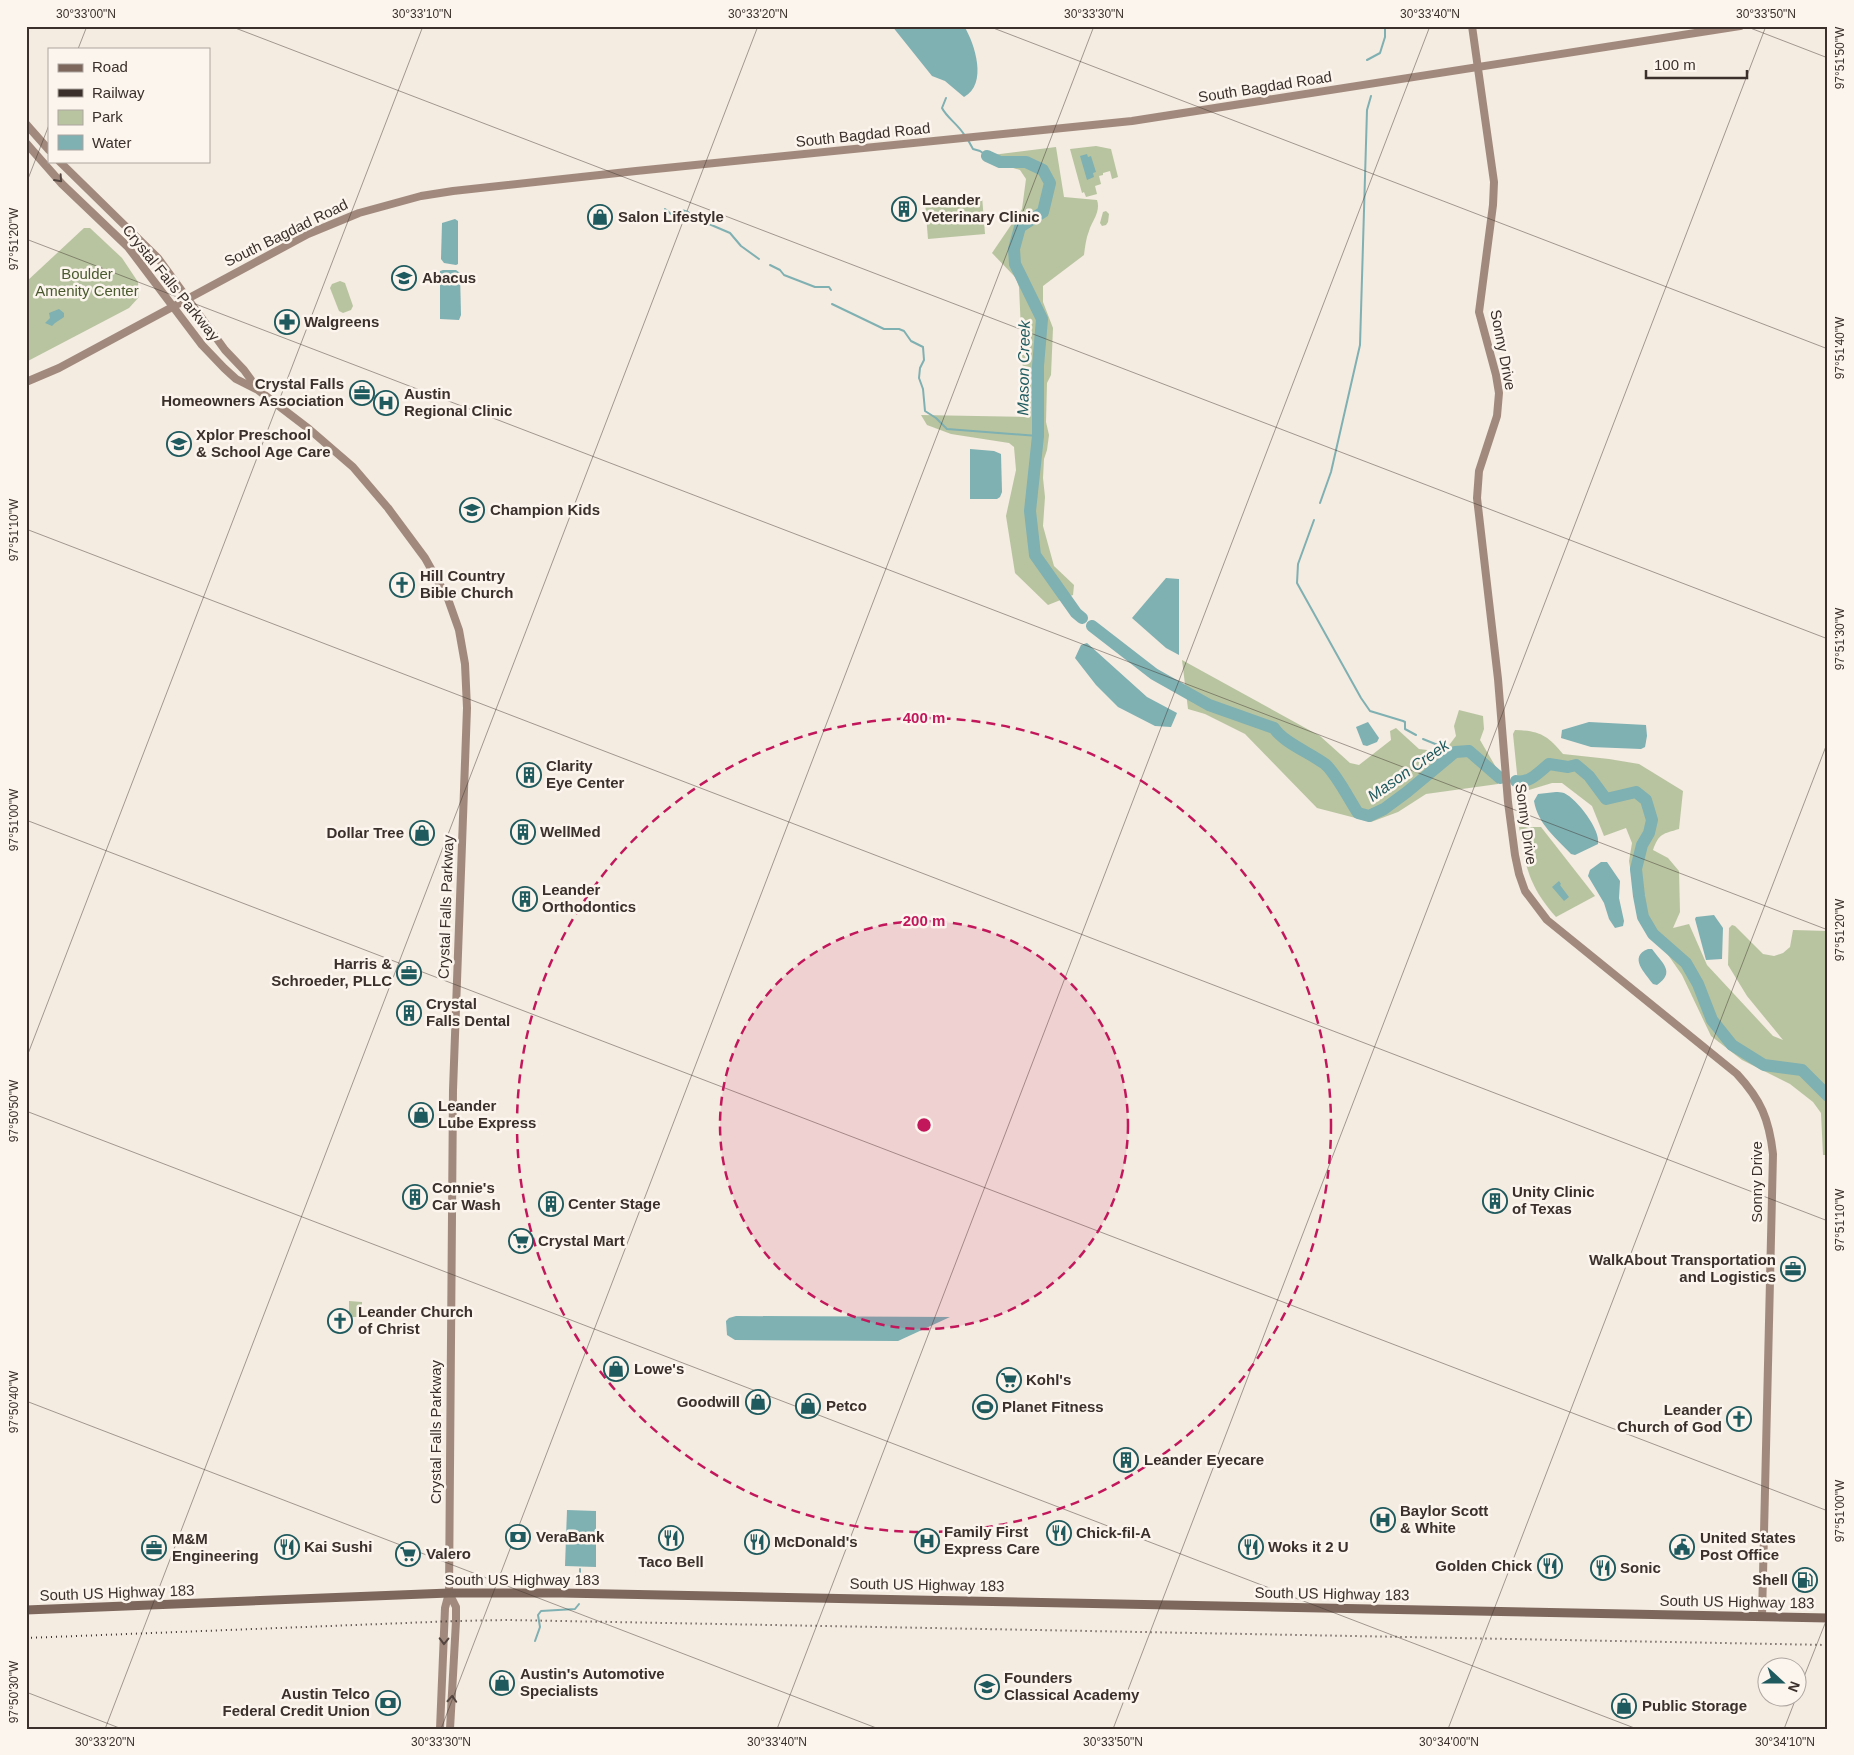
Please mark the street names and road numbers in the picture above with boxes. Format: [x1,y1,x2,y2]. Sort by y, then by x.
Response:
street label: South Bagdad Road [1197,68,1333,105]
street label: South Bagdad Road [795,119,931,150]
street label: South Bagdad Road [221,195,350,270]
street label: Crystal Falls Parkway [119,221,224,344]
street label: Sonny Drive [1487,308,1520,392]
street label: Sonny Drive [1512,782,1541,866]
street label: Crystal Falls Parkway [434,834,457,979]
street label: Sonny Drive [1748,1141,1765,1223]
street label: Crystal Falls Parkway [427,1359,444,1504]
street label: South US Highway 183 [444,1571,600,1588]
street label: South US Highway 183 [849,1575,1005,1594]
street label: South US Highway 183 [39,1581,195,1604]
street label: South US Highway 183 [1254,1584,1410,1603]
street label: South US Highway 183 [1659,1592,1815,1611]

